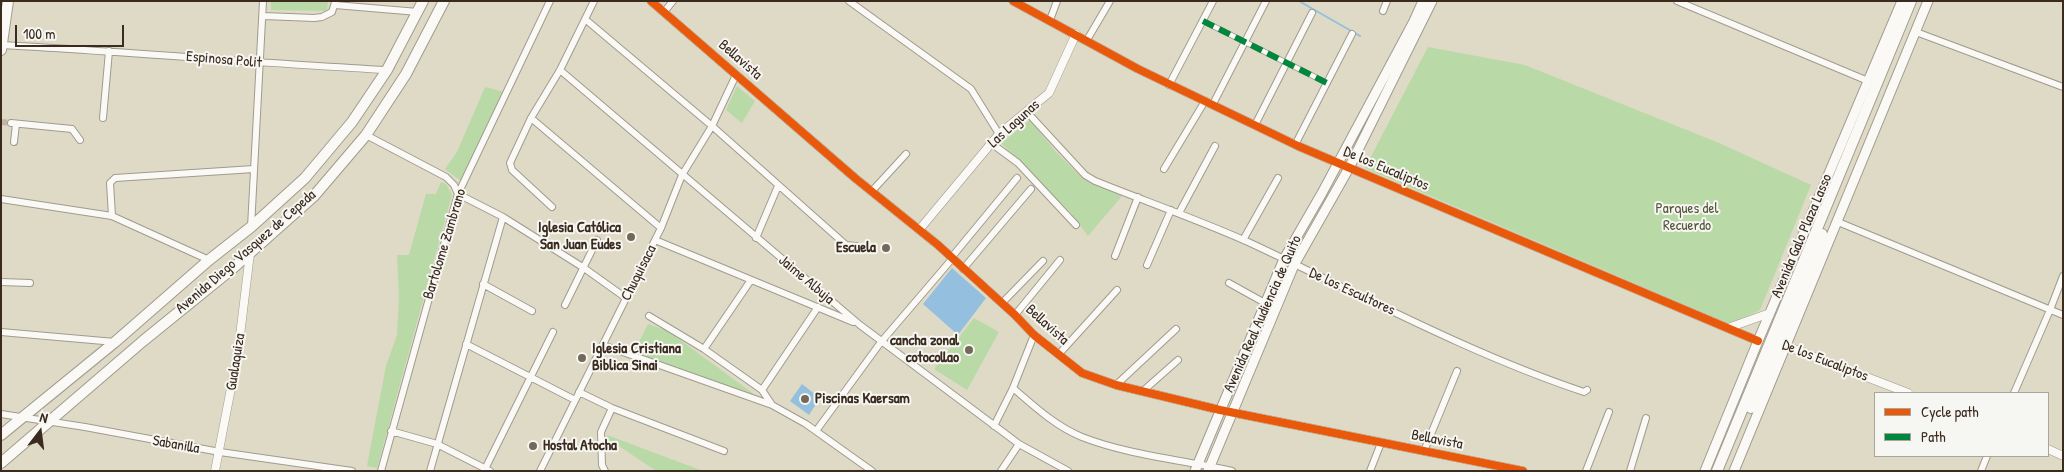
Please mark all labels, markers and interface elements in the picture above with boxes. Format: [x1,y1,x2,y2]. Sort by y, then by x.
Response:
scale bar [18,15,126,47]
text: 100 m [23,23,56,44]
street label: Bellavista [714,36,766,84]
street label: Espinosa Polit [185,48,263,72]
street label: Las Lagunas [984,96,1044,152]
street label: De los Eucaliptos [1341,143,1431,195]
street label: Avenida Galo Plaza Lasso [1768,171,1836,301]
street label: Avenida Diego Vasquez de Cepeda [172,186,320,318]
street label: Bartolome Zambrano [420,187,470,301]
park label: Parques del Recuerdo [1656,200,1718,235]
place label: Iglesia Católica San Juan Eudes [538,219,621,254]
marker: Iglesia Católica San Juan Eudes [625,231,637,243]
street label: Avenida Real Audiencia de Quito [1220,233,1306,395]
place label: Escuela [836,239,876,257]
street label: Chuquisaca [617,242,661,304]
marker: Escuela [880,242,892,254]
street label: Jaime Albuja [774,251,838,309]
street label: De los Escultores [1306,264,1398,320]
street label: Bellavista [1022,301,1072,349]
street label: Gualaquiza [223,332,249,392]
place label: cancha zonal cotocollao [890,332,959,367]
street label: De los Eucaliptos [1779,336,1871,386]
place label: Iglesia Cristiana Biblica Sinai [592,340,681,375]
marker: cancha zonal cotocollao [963,344,975,356]
marker: Iglesia Cristiana Biblica Sinai [576,352,588,364]
place label: Piscinas Kaersam [815,390,910,408]
legend [1874,392,2049,457]
marker: Piscinas Kaersam [799,393,811,405]
text: Cycle path [1921,401,1979,422]
north arrow [15,407,65,457]
text: N [38,407,50,427]
street label: Bellavista [1410,426,1464,454]
text: Path [1921,426,1946,447]
street label: Sabanilla [151,432,201,458]
place label: Hostal Atocha [543,437,617,455]
marker: Hostal Atocha [527,440,539,452]

